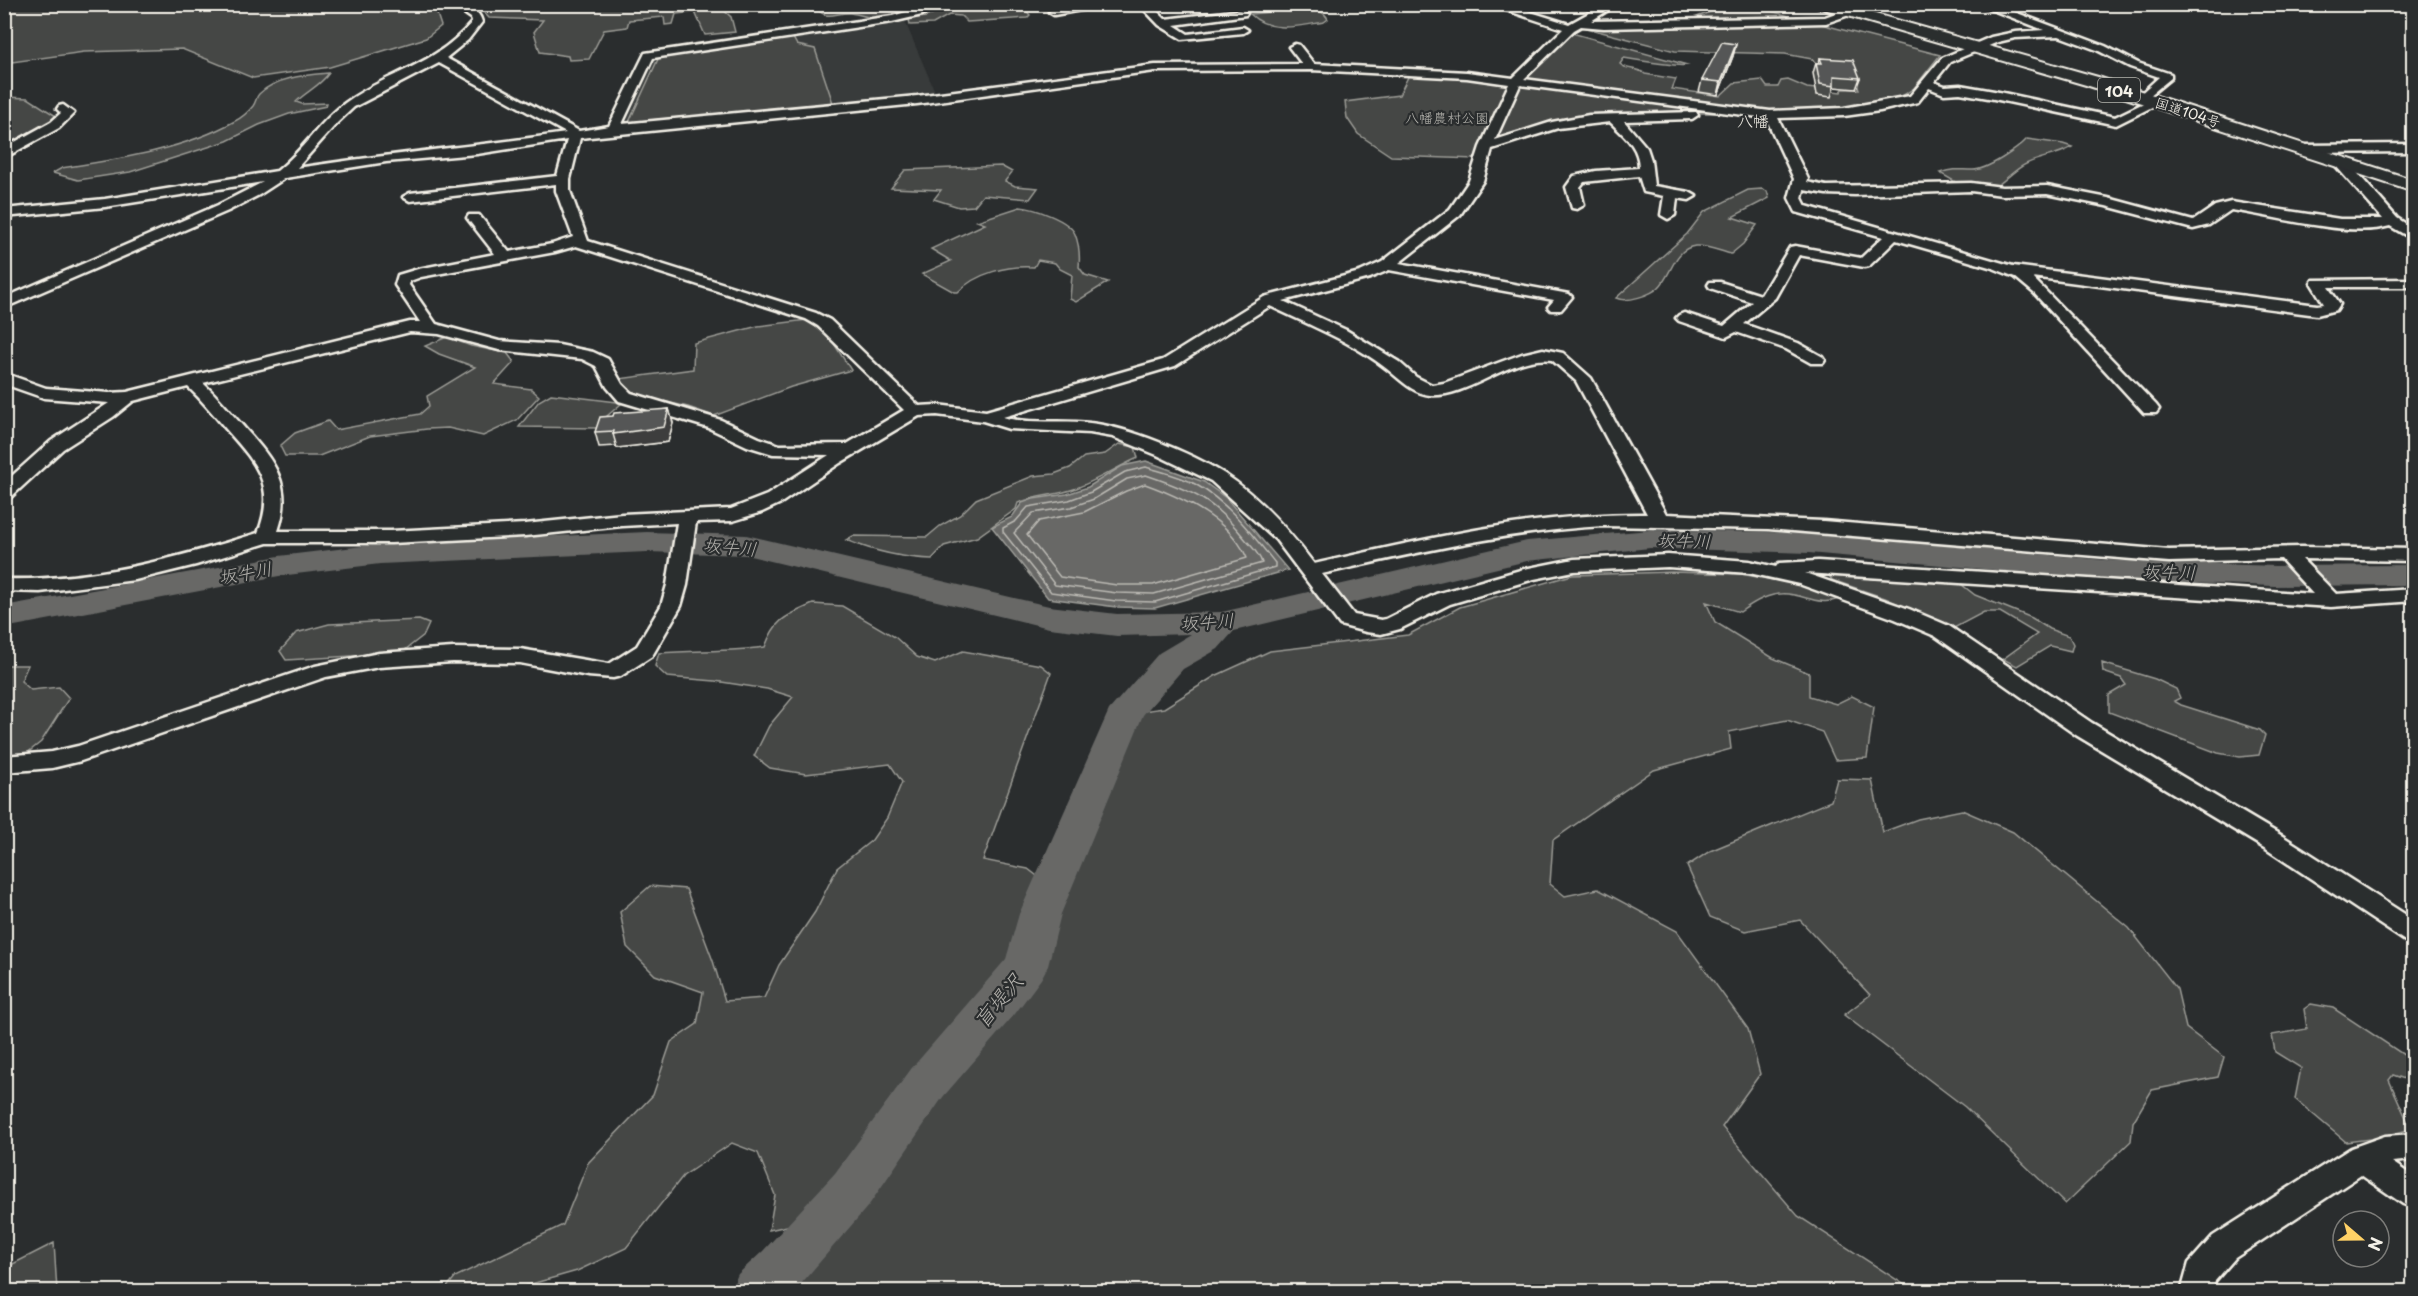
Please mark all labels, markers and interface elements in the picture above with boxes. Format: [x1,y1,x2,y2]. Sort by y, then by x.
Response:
road number: 104 [2098,78,2140,102]
street label: 国道104号 [2153,92,2223,132]
park label: 八幡農村公園 [1405,107,1489,128]
district label: 八幡 [1737,108,1769,132]
water label: 坂牛川 [1657,526,1711,554]
water label: 坂牛川 [702,530,758,562]
water label: 坂牛川 [216,554,274,590]
water label: 坂牛川 [2142,557,2196,585]
water label: 坂牛川 [1179,606,1235,636]
water label: 盲堤沢 [964,965,1030,1034]
north arrow [2331,1209,2391,1269]
text: N [2363,1234,2389,1255]

